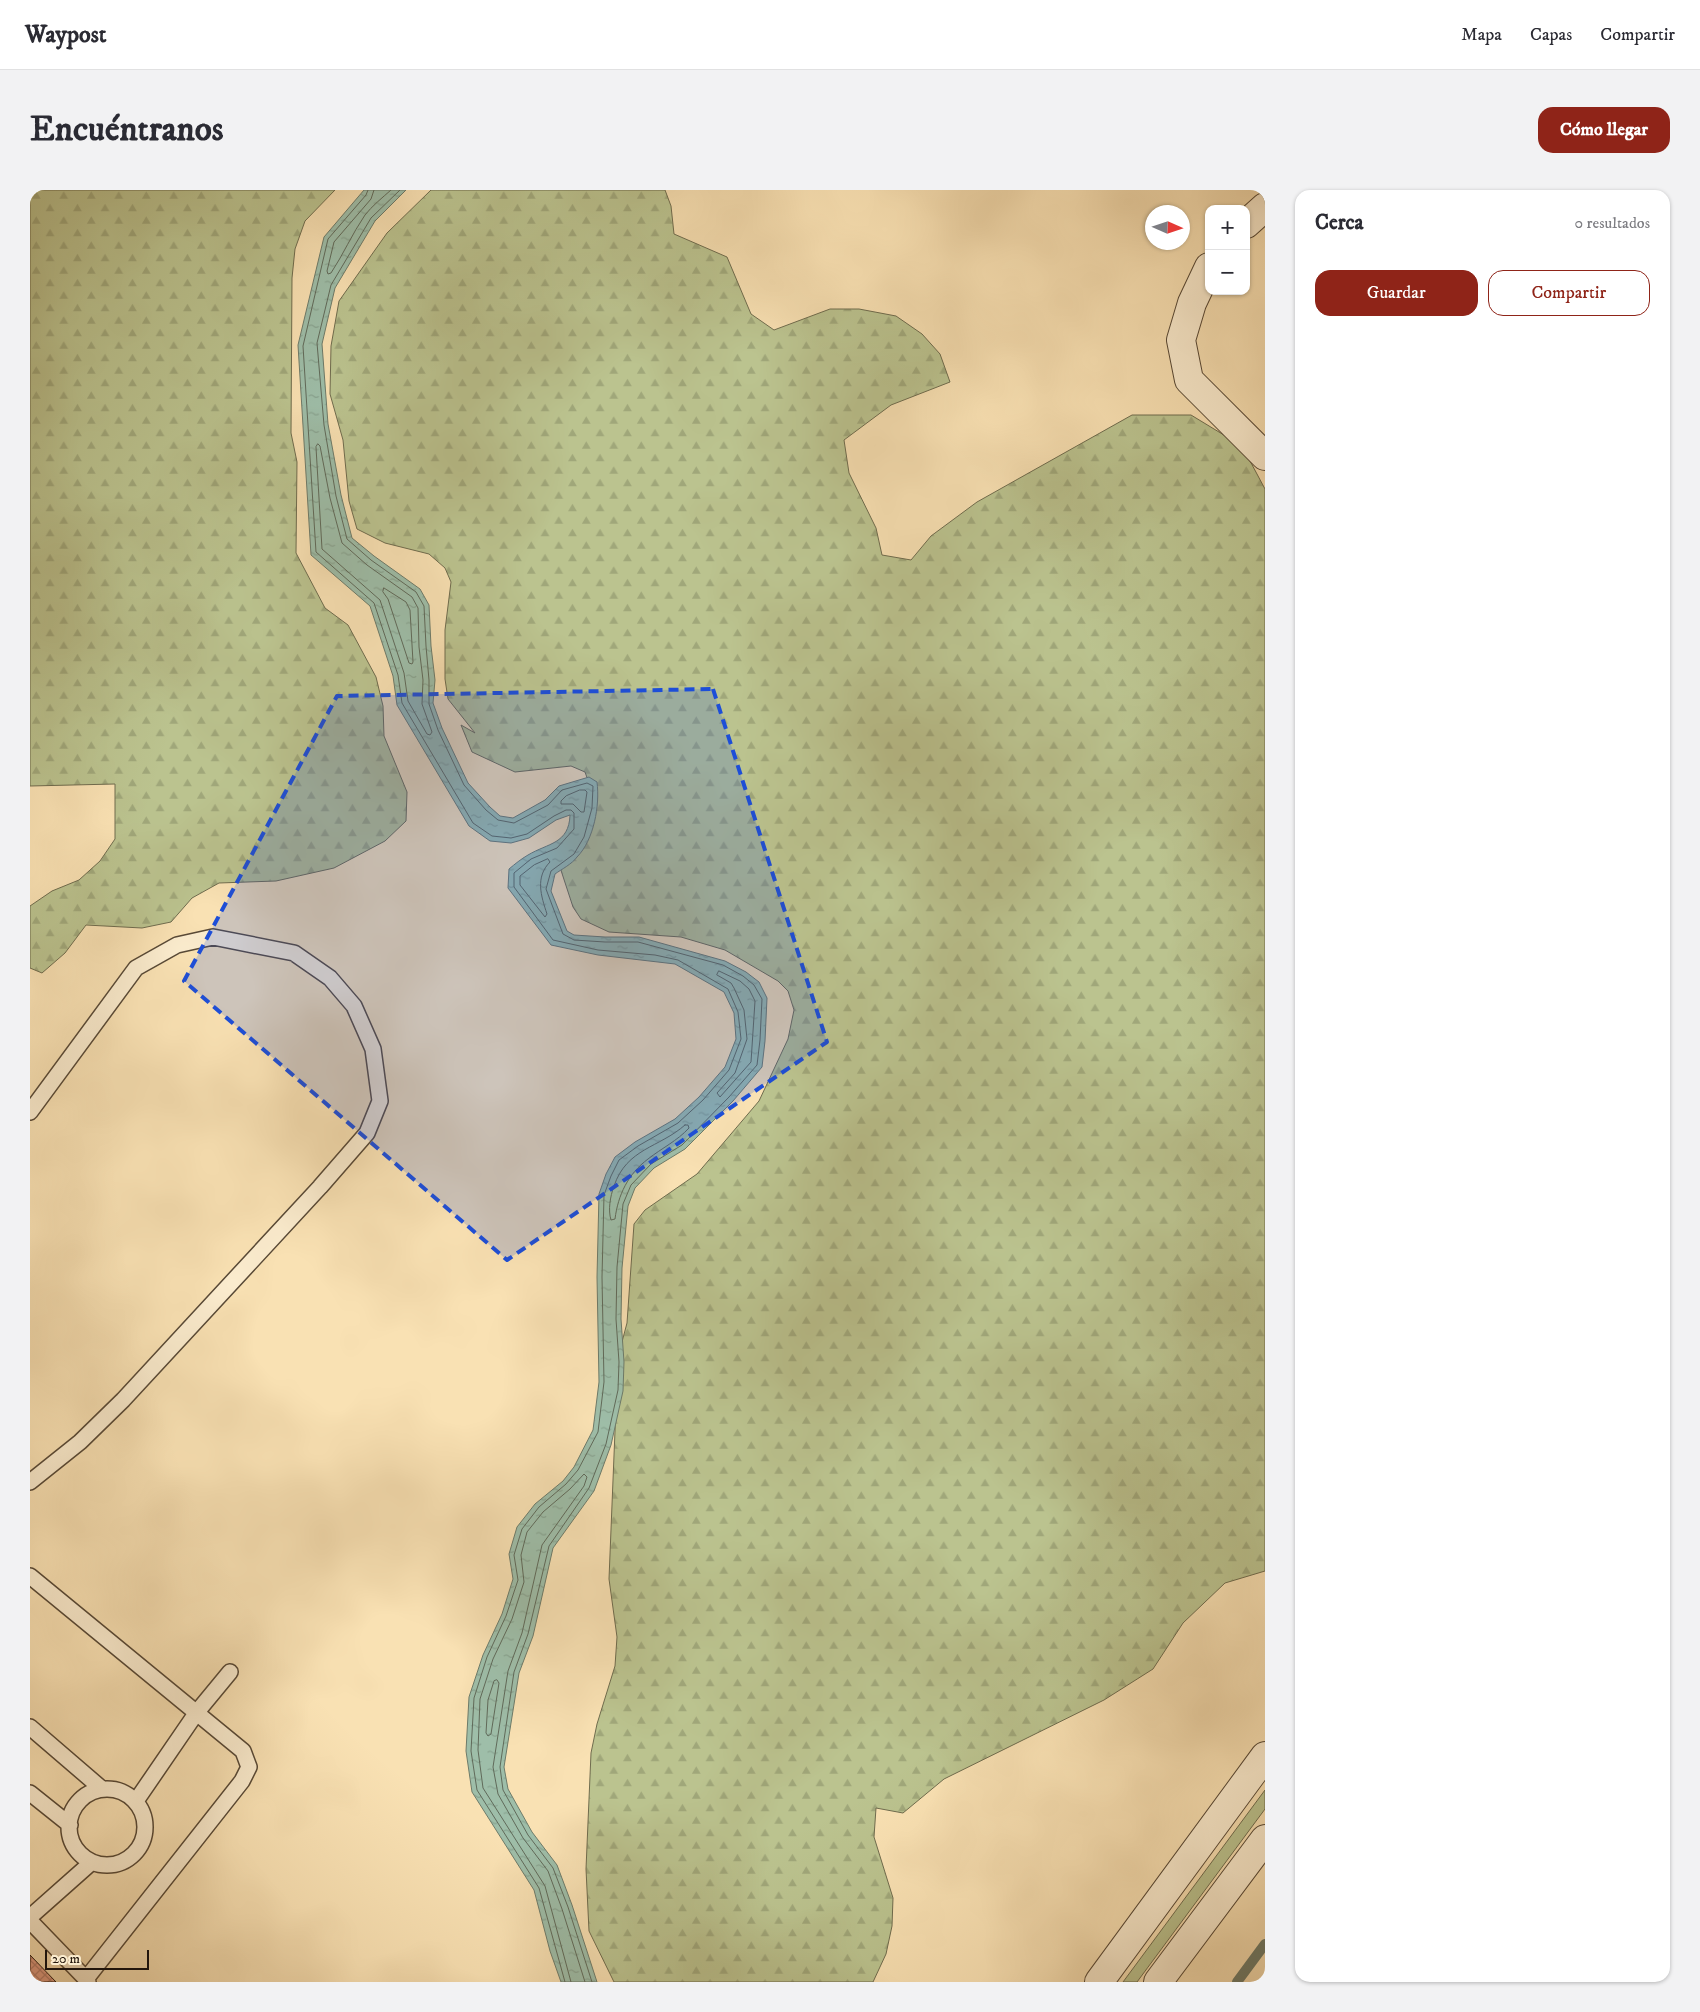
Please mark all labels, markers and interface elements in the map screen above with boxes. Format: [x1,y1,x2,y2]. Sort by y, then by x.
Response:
text: Waypost [25,20,106,50]
text: Mapa [1461,24,1502,46]
text: Capas [1530,24,1572,46]
text: Compartir [1600,24,1675,46]
button: Cómo llegar [1538,107,1670,153]
text: Encuéntranos [30,108,224,152]
north arrow [1145,205,1190,250]
map controls [1205,205,1250,295]
button: + [1205,205,1250,250]
text: Cerca [1315,210,1363,236]
text: 0 resultados [1575,213,1650,233]
button: − [1205,250,1250,295]
button: Guardar [1315,270,1478,316]
button: Compartir [1488,270,1650,316]
scale bar [45,1947,149,1970]
text: 20 m [52,1950,80,1968]

